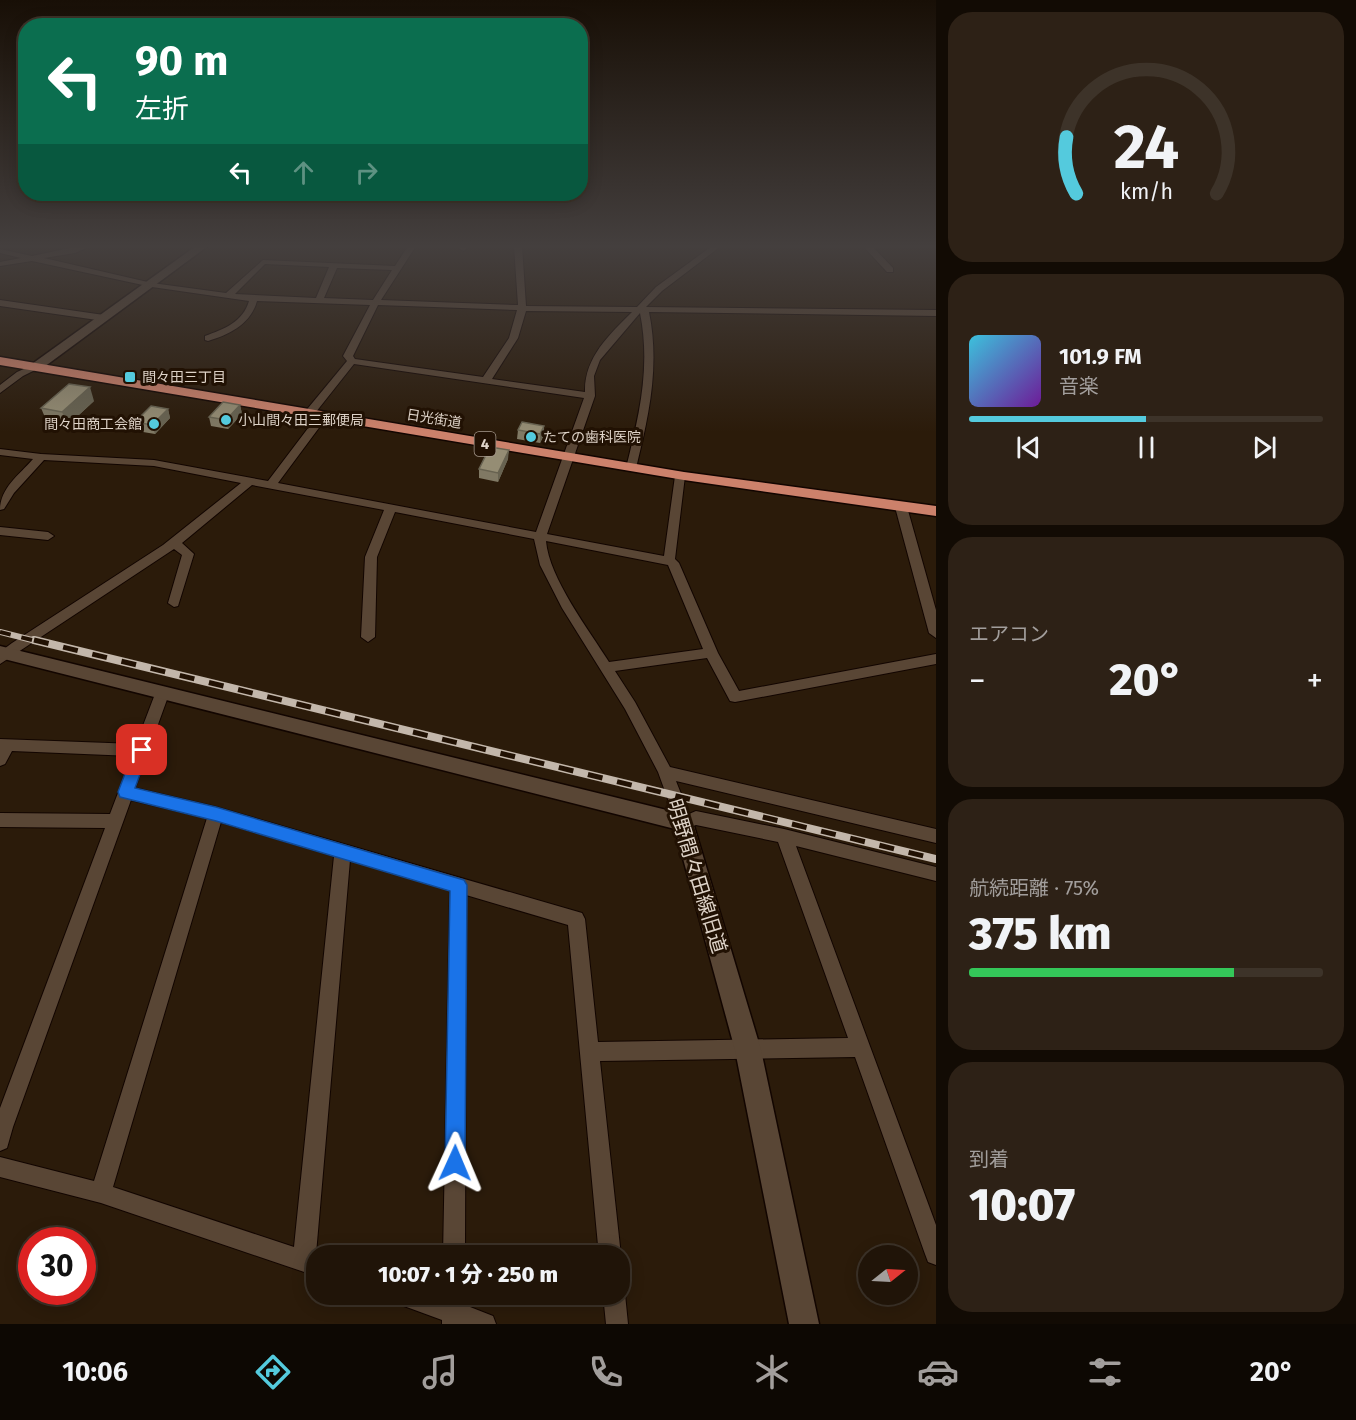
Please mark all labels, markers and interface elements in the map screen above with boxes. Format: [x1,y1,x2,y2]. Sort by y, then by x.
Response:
text: 90 m [135,36,229,86]
icon: left [36,42,114,120]
text: 左折 [135,93,189,125]
text: 24 [1113,110,1179,185]
icon: left [224,156,257,189]
icon: ahead [287,156,320,189]
icon: right [350,156,383,189]
text: km/h [1119,180,1173,206]
text: 101.9 FM [1059,343,1142,370]
place label: 間々田三丁目 [142,369,226,386]
marker: 間々田三丁目 [123,370,137,384]
text: 音楽 [1059,374,1099,398]
street label: 日光街道 [405,406,463,432]
place label: 小山間々田三郵便局 [238,412,364,429]
marker: 小山間々田三郵便局 [219,413,233,427]
place label: 間々田商工会館 [44,416,142,433]
marker: 間々田商工会館 [147,417,161,431]
place label: たての歯科医院 [543,429,641,446]
marker: たての歯科医院 [524,430,538,444]
icon: previous [1012,431,1045,464]
icon: pause [1130,431,1163,464]
icon: next [1248,431,1281,464]
road number: 4 [474,432,496,456]
text: エアコン [969,622,1049,646]
text: 20° [1109,653,1183,707]
text: − [969,661,986,701]
text: + [1307,661,1323,701]
pin [116,724,167,775]
icon: arrive [125,733,158,766]
street label: 明野間々田線旧道 [662,796,732,956]
text: 航続距離 · 75% [969,876,1099,900]
text: 375 km [969,907,1111,961]
position arrow [423,1131,487,1195]
text: 到着 [969,1147,1009,1171]
text: 10:07 [969,1178,1075,1232]
speed limit sign: 30 [18,1227,96,1305]
north arrow [858,1245,918,1305]
map controls [858,1245,918,1305]
text: 10:07 · 1 分 · 250 m [378,1261,558,1288]
icon: directions [252,1351,294,1393]
icon: music [419,1351,461,1393]
icon: phone [585,1351,627,1393]
icon: climate [751,1351,793,1393]
icon: car [917,1351,959,1393]
icon: filters [1084,1351,1126,1393]
text: 10:06 [62,1356,128,1388]
text: 20° [1250,1356,1294,1388]

